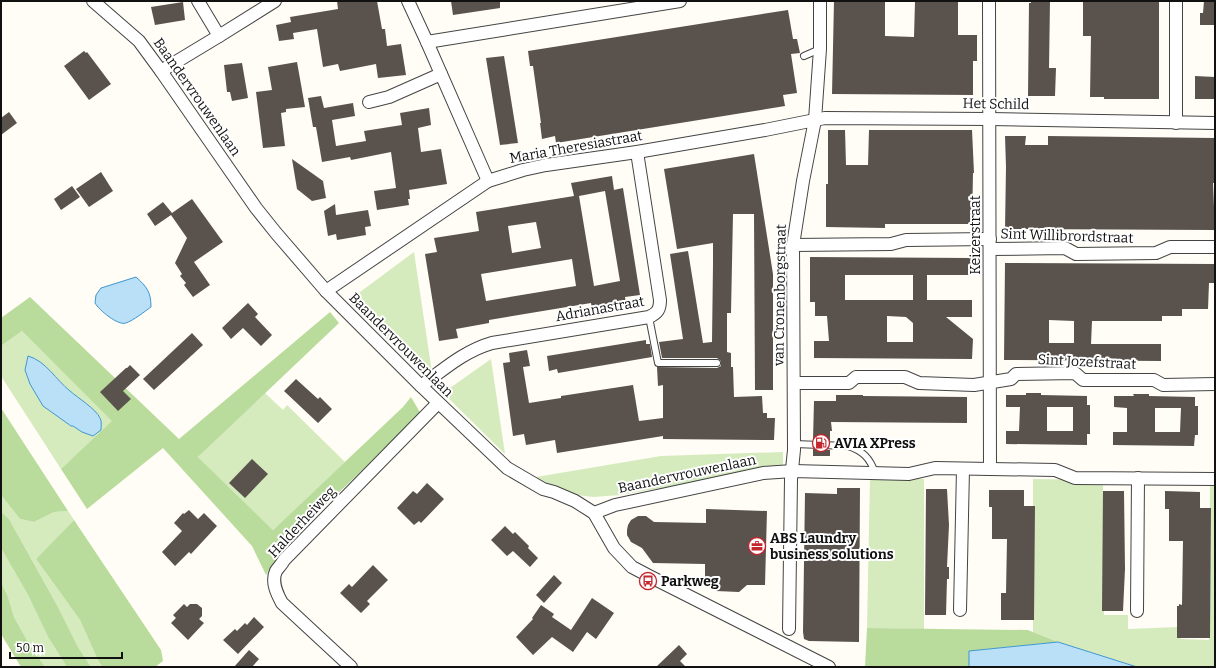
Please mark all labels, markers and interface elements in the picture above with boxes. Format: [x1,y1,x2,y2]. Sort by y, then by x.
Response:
street label: Baandervrouwenlaan [150,35,244,159]
street label: Het Schild [962,95,1030,113]
street label: Maria Theresiastraat [508,127,644,167]
street label: Keizerstraat [967,195,984,275]
street label: van Cronenborgstraat [770,224,790,367]
street label: Sint Willibrordstraat [1000,225,1134,247]
street label: Baandervrouwenlaan [345,289,457,401]
street label: Adrianastraat [554,293,646,325]
street label: Sint Jozefstraat [1037,351,1137,373]
fuel station icon: AVIA XPress [811,433,831,453]
place label: AVIA XPress [834,435,916,452]
street label: Baandervrouwenlaan [617,451,758,497]
street label: Halderheiweg [265,483,339,561]
place label: ABS Laundry business solutions [770,530,894,563]
office icon: ABS Laundry business solutions [747,536,767,556]
bus stop icon: Parkweg [638,571,658,591]
place label: Parkweg [661,573,719,590]
scale bar [10,634,122,660]
text: 50 m [16,641,45,655]

